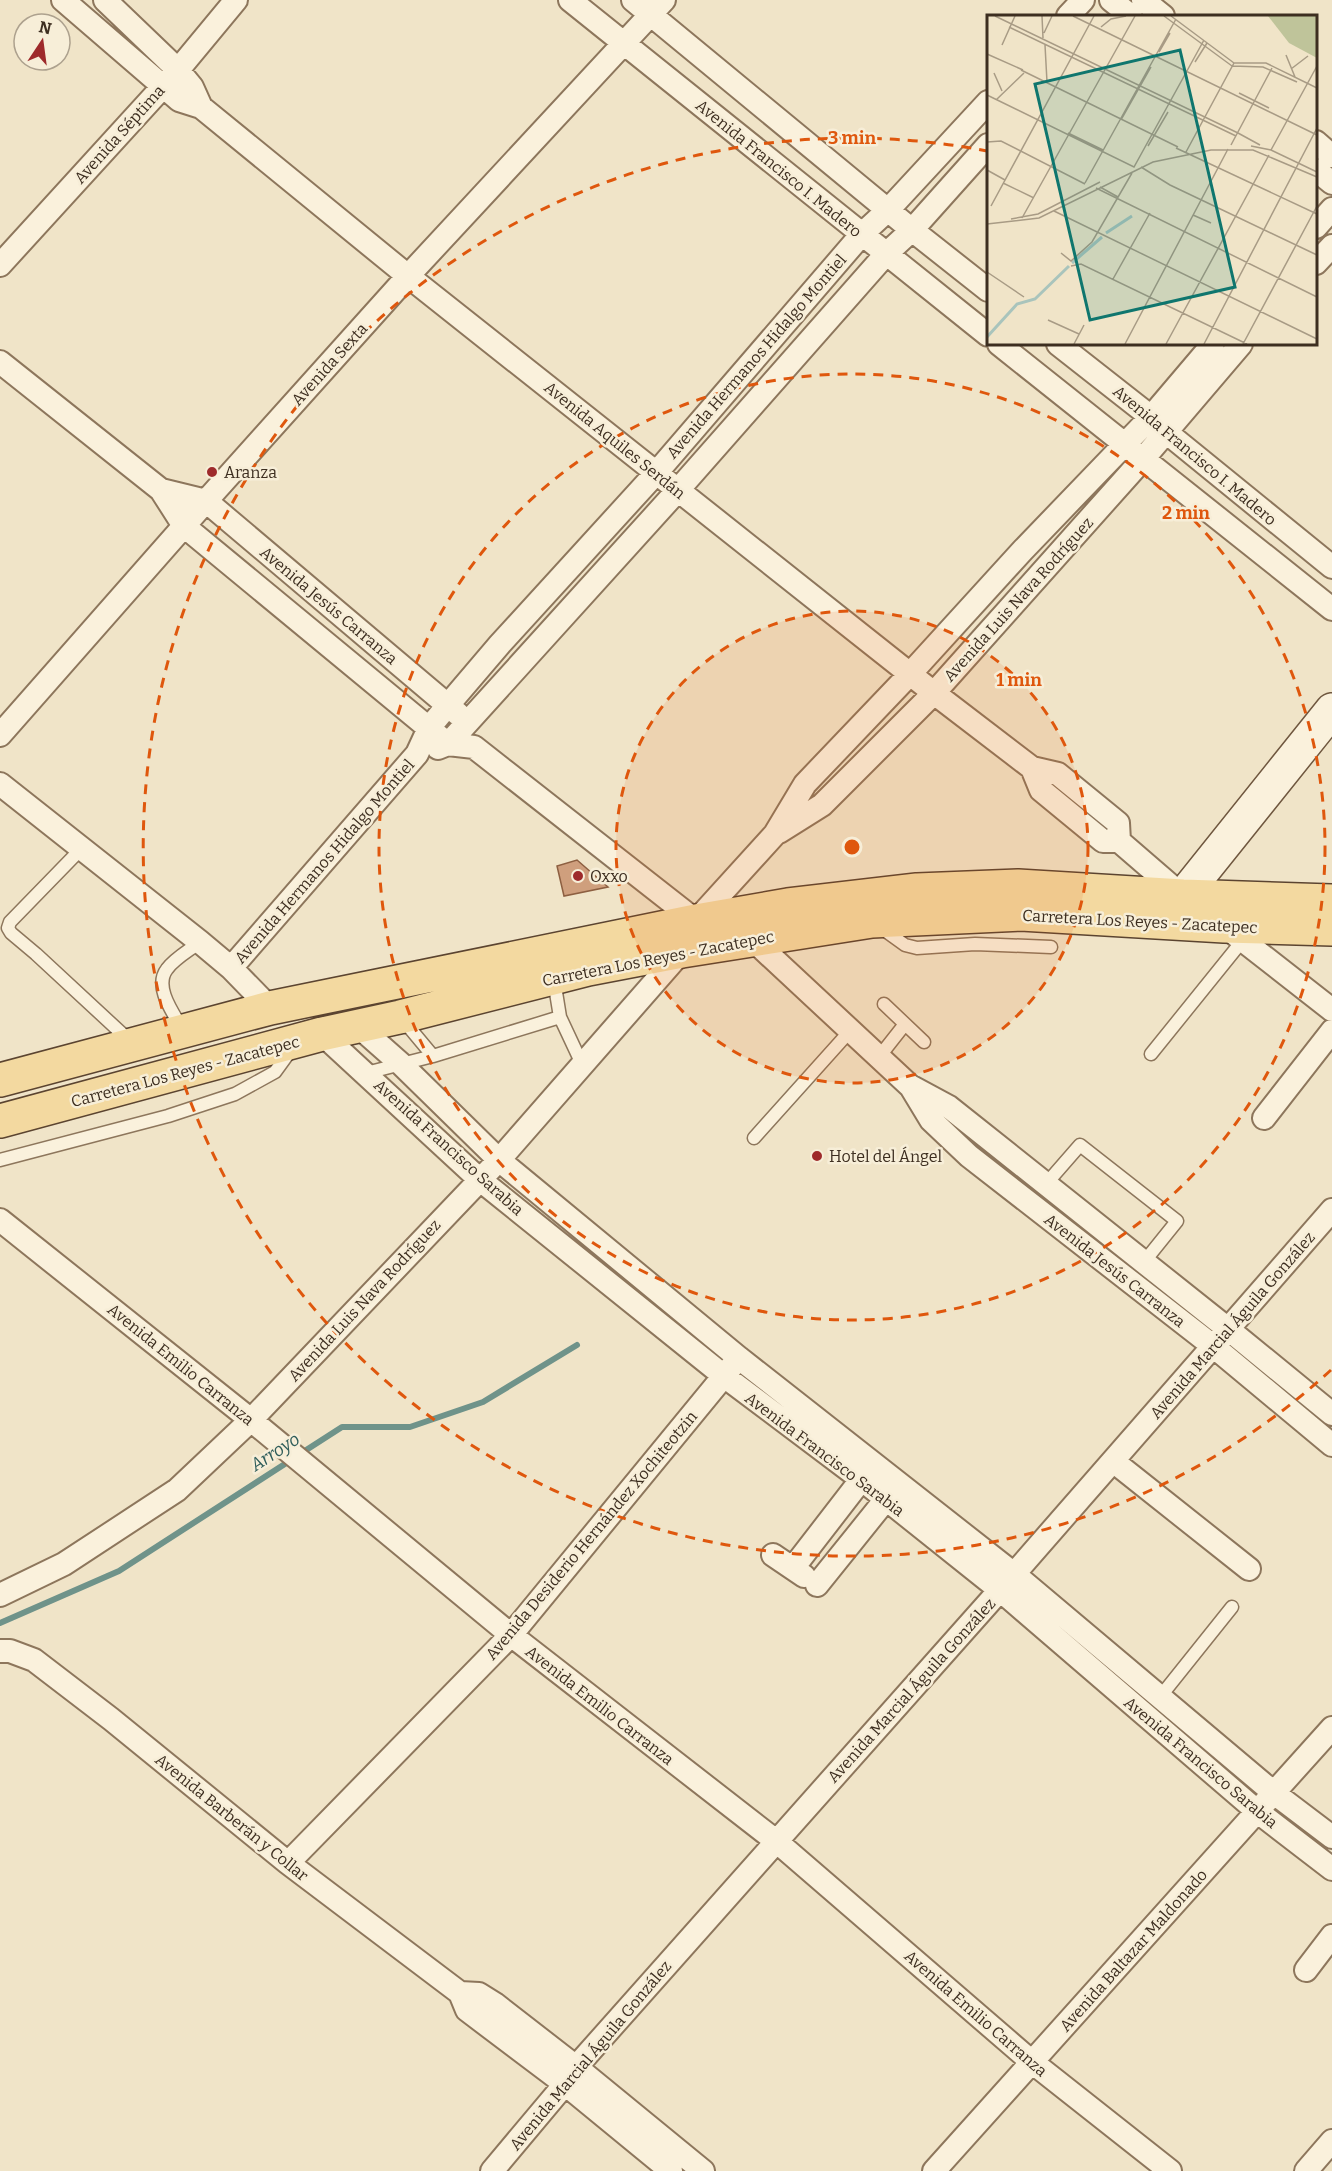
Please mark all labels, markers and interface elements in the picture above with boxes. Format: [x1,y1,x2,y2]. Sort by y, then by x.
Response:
north arrow [12,12,72,72]
inset map [987,15,1317,345]
text: N [37,17,53,39]
street label: Avenida Séptima [70,81,169,187]
street label: Avenida Francisco I. Madero [692,96,865,241]
text: 3 min [828,127,876,149]
street label: Avenida Hermanos Hidalgo Montiel [662,250,851,462]
street label: Avenida Sexta [287,319,371,409]
street label: Avenida Aquiles Serdán [540,378,689,503]
street label: Avenida Francisco I. Madero [1109,381,1280,529]
place label: Aranza [224,463,277,482]
marker: Aranza [205,465,219,479]
text: 2 min [1162,502,1210,524]
street label: Avenida Luis Nava Rodríguez [940,513,1097,685]
street label: Avenida Jesús Carranza [256,542,401,669]
text: 1 min [996,669,1042,691]
street label: Avenida Hermanos Hidalgo Montiel [230,755,419,967]
centre of rings [842,837,862,857]
place label: Oxxo [590,867,628,886]
marker: Oxxo [571,869,585,883]
street label: Carretera Los Reyes - Zacatepec [1022,906,1258,937]
street label: Carretera Los Reyes - Zacatepec [541,927,776,990]
street label: Carretera Los Reyes - Zacatepec [69,1032,301,1111]
street label: Avenida Francisco Sarabia [370,1075,527,1220]
place label: Hotel del Ángel [829,1146,942,1166]
marker: Hotel del Ángel [810,1149,824,1163]
street label: Avenida Jesús Carranza [1041,1210,1189,1331]
street label: Avenida Luis Nava Rodríguez [284,1215,445,1385]
street label: Avenida Marcial Águila González [1145,1227,1319,1423]
street label: Avenida Emilio Carranza [104,1300,258,1429]
street label: Avenida Francisco Sarabia [741,1388,908,1521]
street label: Avenida Desiderio Hernández Xochiteotzin [482,1407,701,1664]
water label: Arroyo [245,1428,304,1477]
street label: Avenida Marcial Águila González [823,1593,999,1786]
street label: Avenida Emilio Carranza [522,1642,678,1769]
street label: Avenida Francisco Sarabia [1120,1693,1281,1832]
street label: Avenida Barberán y Collar [151,1750,312,1885]
street label: Avenida Baltazar Maldonado [1056,1865,1211,2035]
street label: Avenida Emilio Carranza [901,1946,1051,2081]
street label: Avenida Marcial Águila González [505,1956,676,2154]

